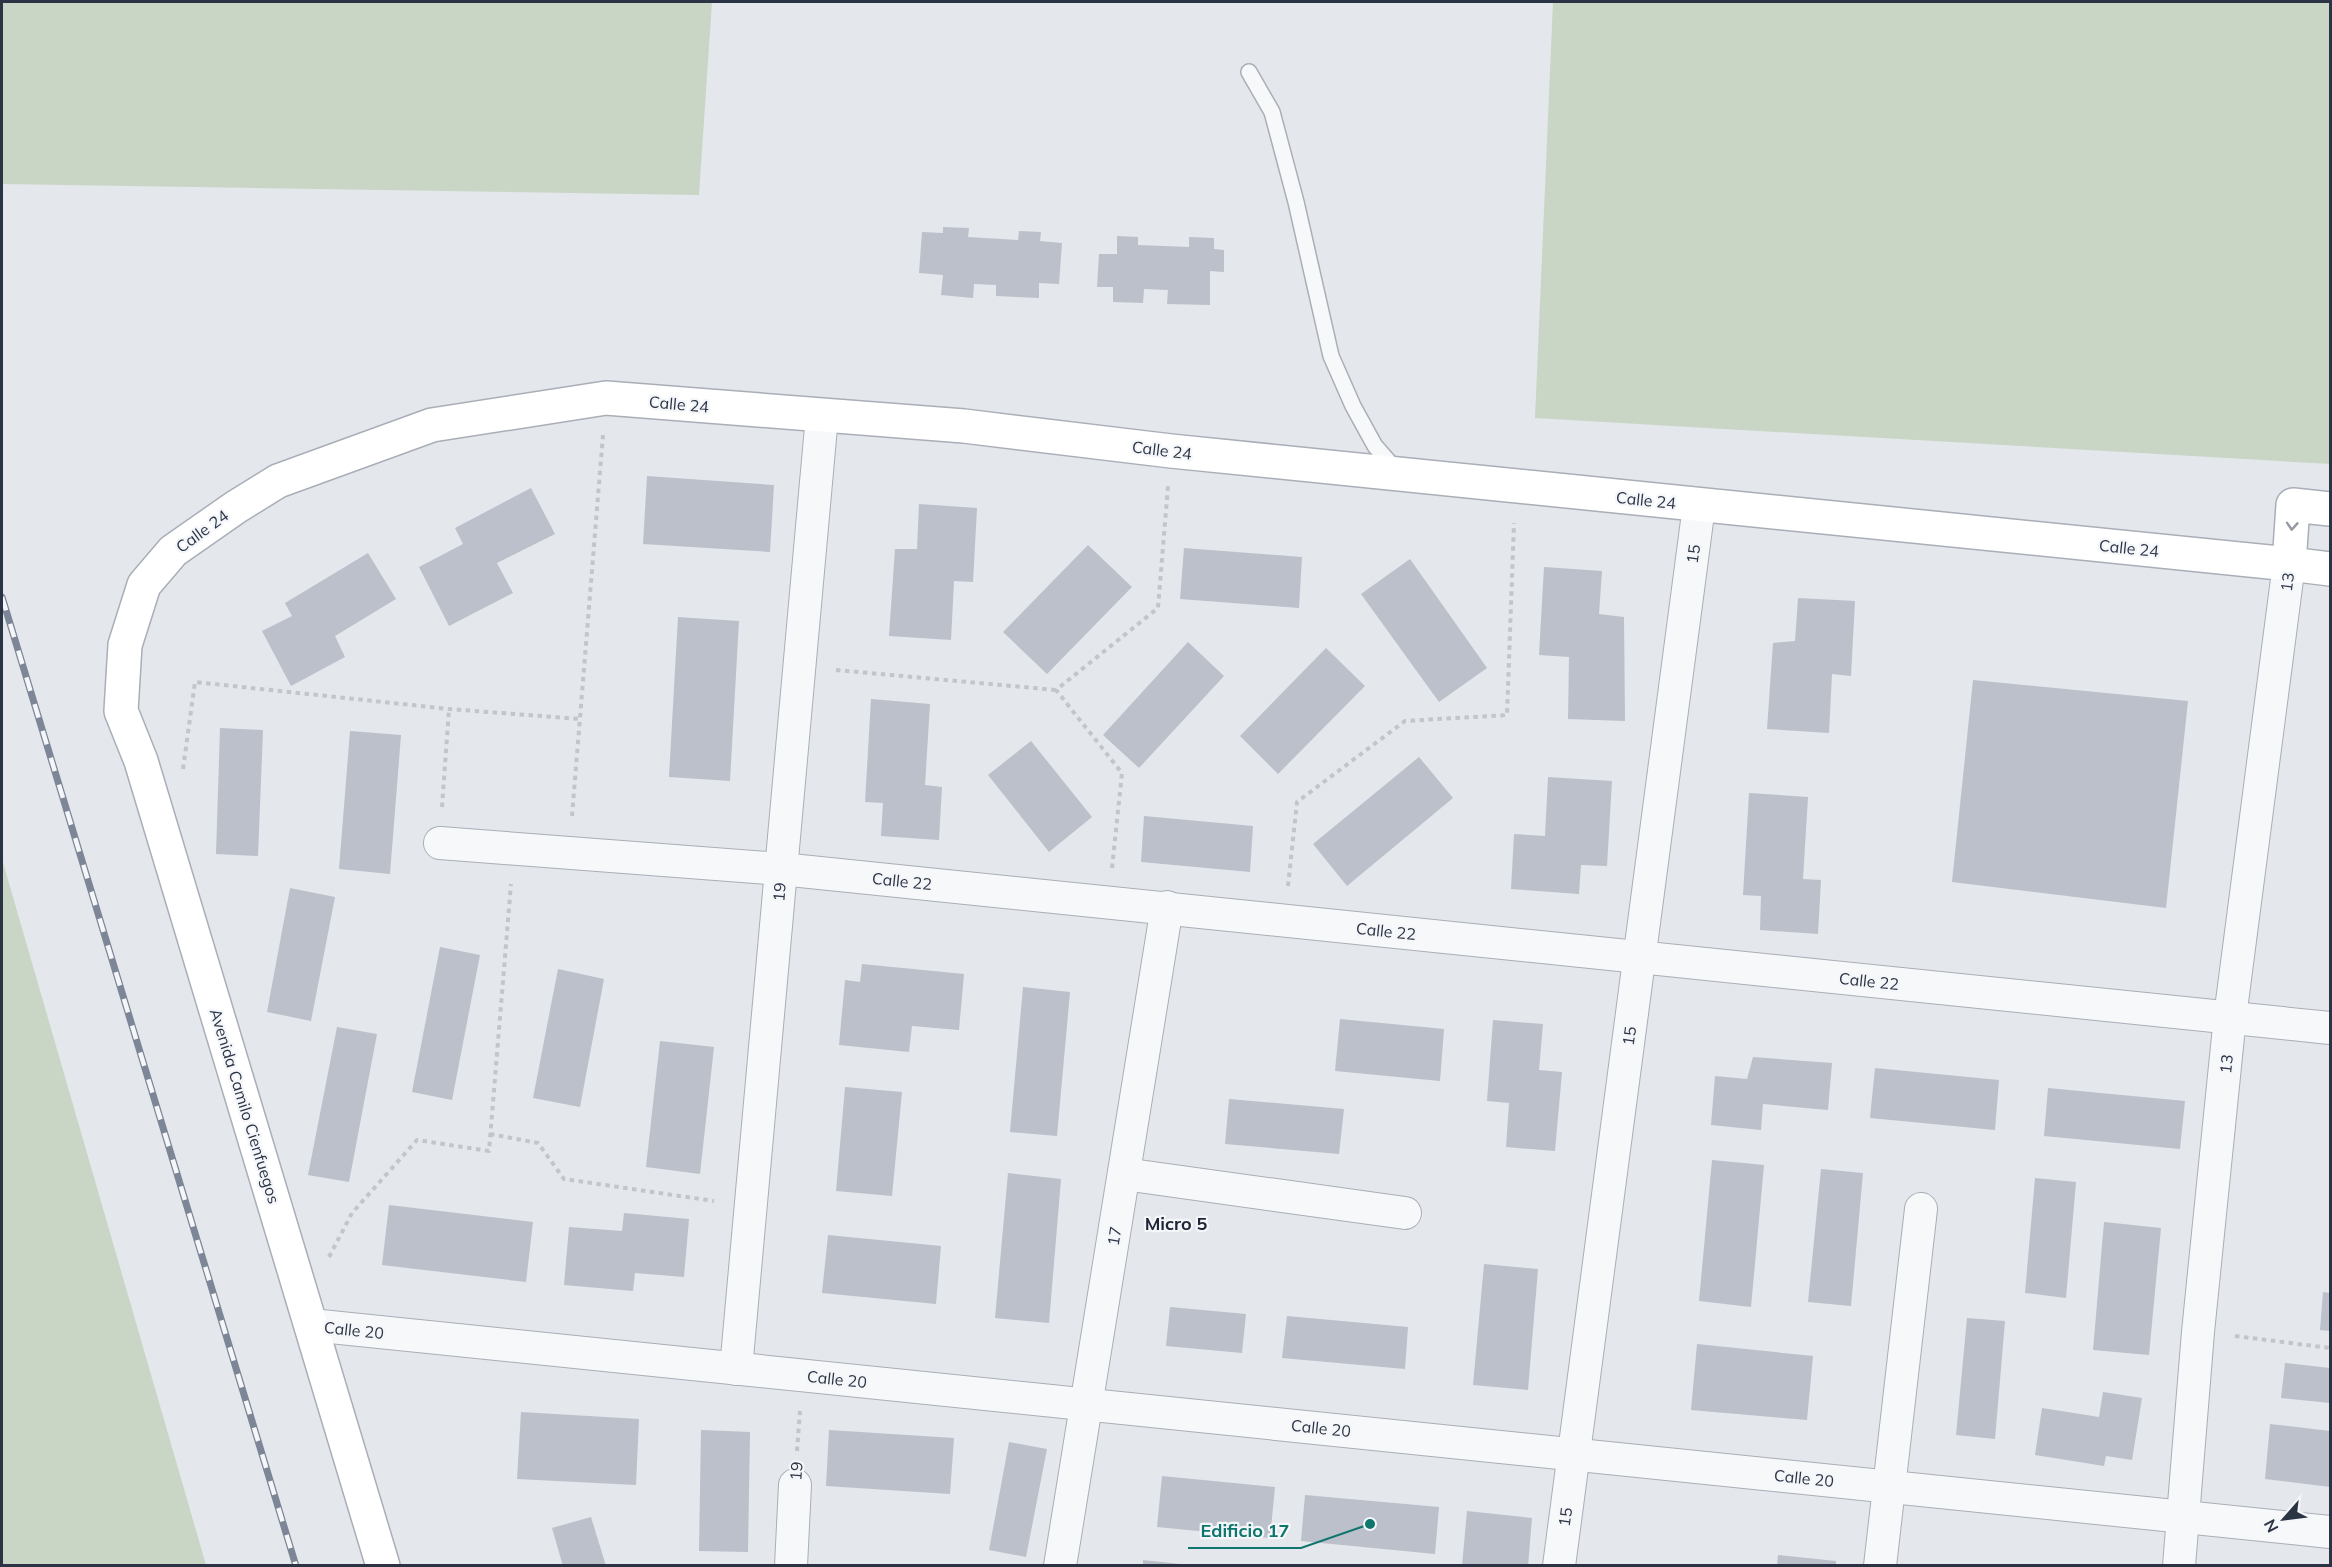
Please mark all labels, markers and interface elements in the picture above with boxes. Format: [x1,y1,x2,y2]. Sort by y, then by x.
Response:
street label: Calle 24 [648,391,710,417]
street label: Calle 24 [1131,436,1193,464]
street label: Calle 24 [1615,487,1677,513]
street label: Calle 24 [172,505,232,557]
one-way arrow [2285,521,2298,530]
street label: Calle 24 [2098,535,2160,561]
street label: 15 [1682,543,1704,565]
street label: 13 [2276,571,2298,593]
street label: Calle 22 [871,868,933,894]
street label: 19 [768,882,790,902]
street label: Calle 22 [1355,918,1417,944]
street label: Calle 22 [1838,968,1900,994]
street label: Avenida Camilo Cienfuegos [206,1006,284,1206]
street label: 15 [1618,1025,1640,1047]
street label: 13 [2215,1053,2237,1075]
district label: Micro 5 [1145,1212,1208,1235]
street label: 17 [1103,1225,1125,1247]
street label: Calle 20 [323,1317,385,1343]
street label: Calle 20 [806,1366,868,1392]
street label: Calle 20 [1290,1415,1352,1441]
street label: 19 [785,1461,807,1481]
street label: Calle 20 [1773,1465,1835,1491]
north arrow [2254,1489,2314,1549]
street label: 15 [1554,1506,1576,1528]
callout: Edificio 17 [1188,1512,1301,1548]
text: N [2259,1516,2282,1536]
text: Edificio 17 [1201,1519,1289,1542]

